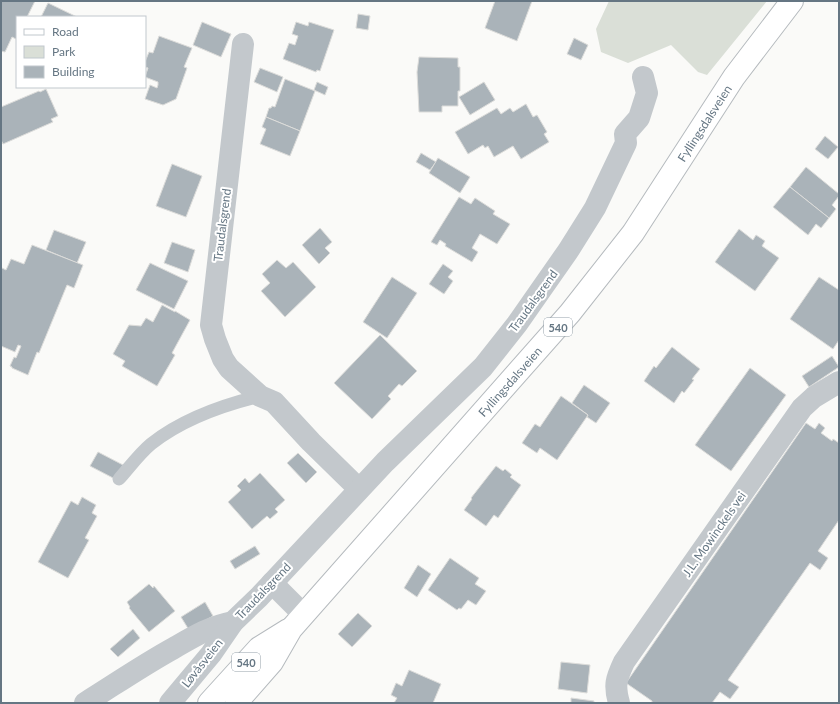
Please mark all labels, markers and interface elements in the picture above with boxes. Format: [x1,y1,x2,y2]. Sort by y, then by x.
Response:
legend [16,16,146,88]
text: Road [52,24,79,39]
text: Park [52,44,76,59]
text: Building [52,64,95,79]
street label: Fyllingsdalsveien [674,82,735,164]
street label: Traudalsgrend [210,188,234,262]
street label: Traudalsgrend [505,267,561,335]
road number: 540 [544,318,572,336]
street label: Fyllingsdalsveien [475,343,545,419]
street label: J.L. Mowinckels vei [679,488,749,579]
street label: Traudalsgrend [232,559,294,623]
street label: Løvåsveien [178,636,226,690]
road number: 540 [232,653,260,671]

